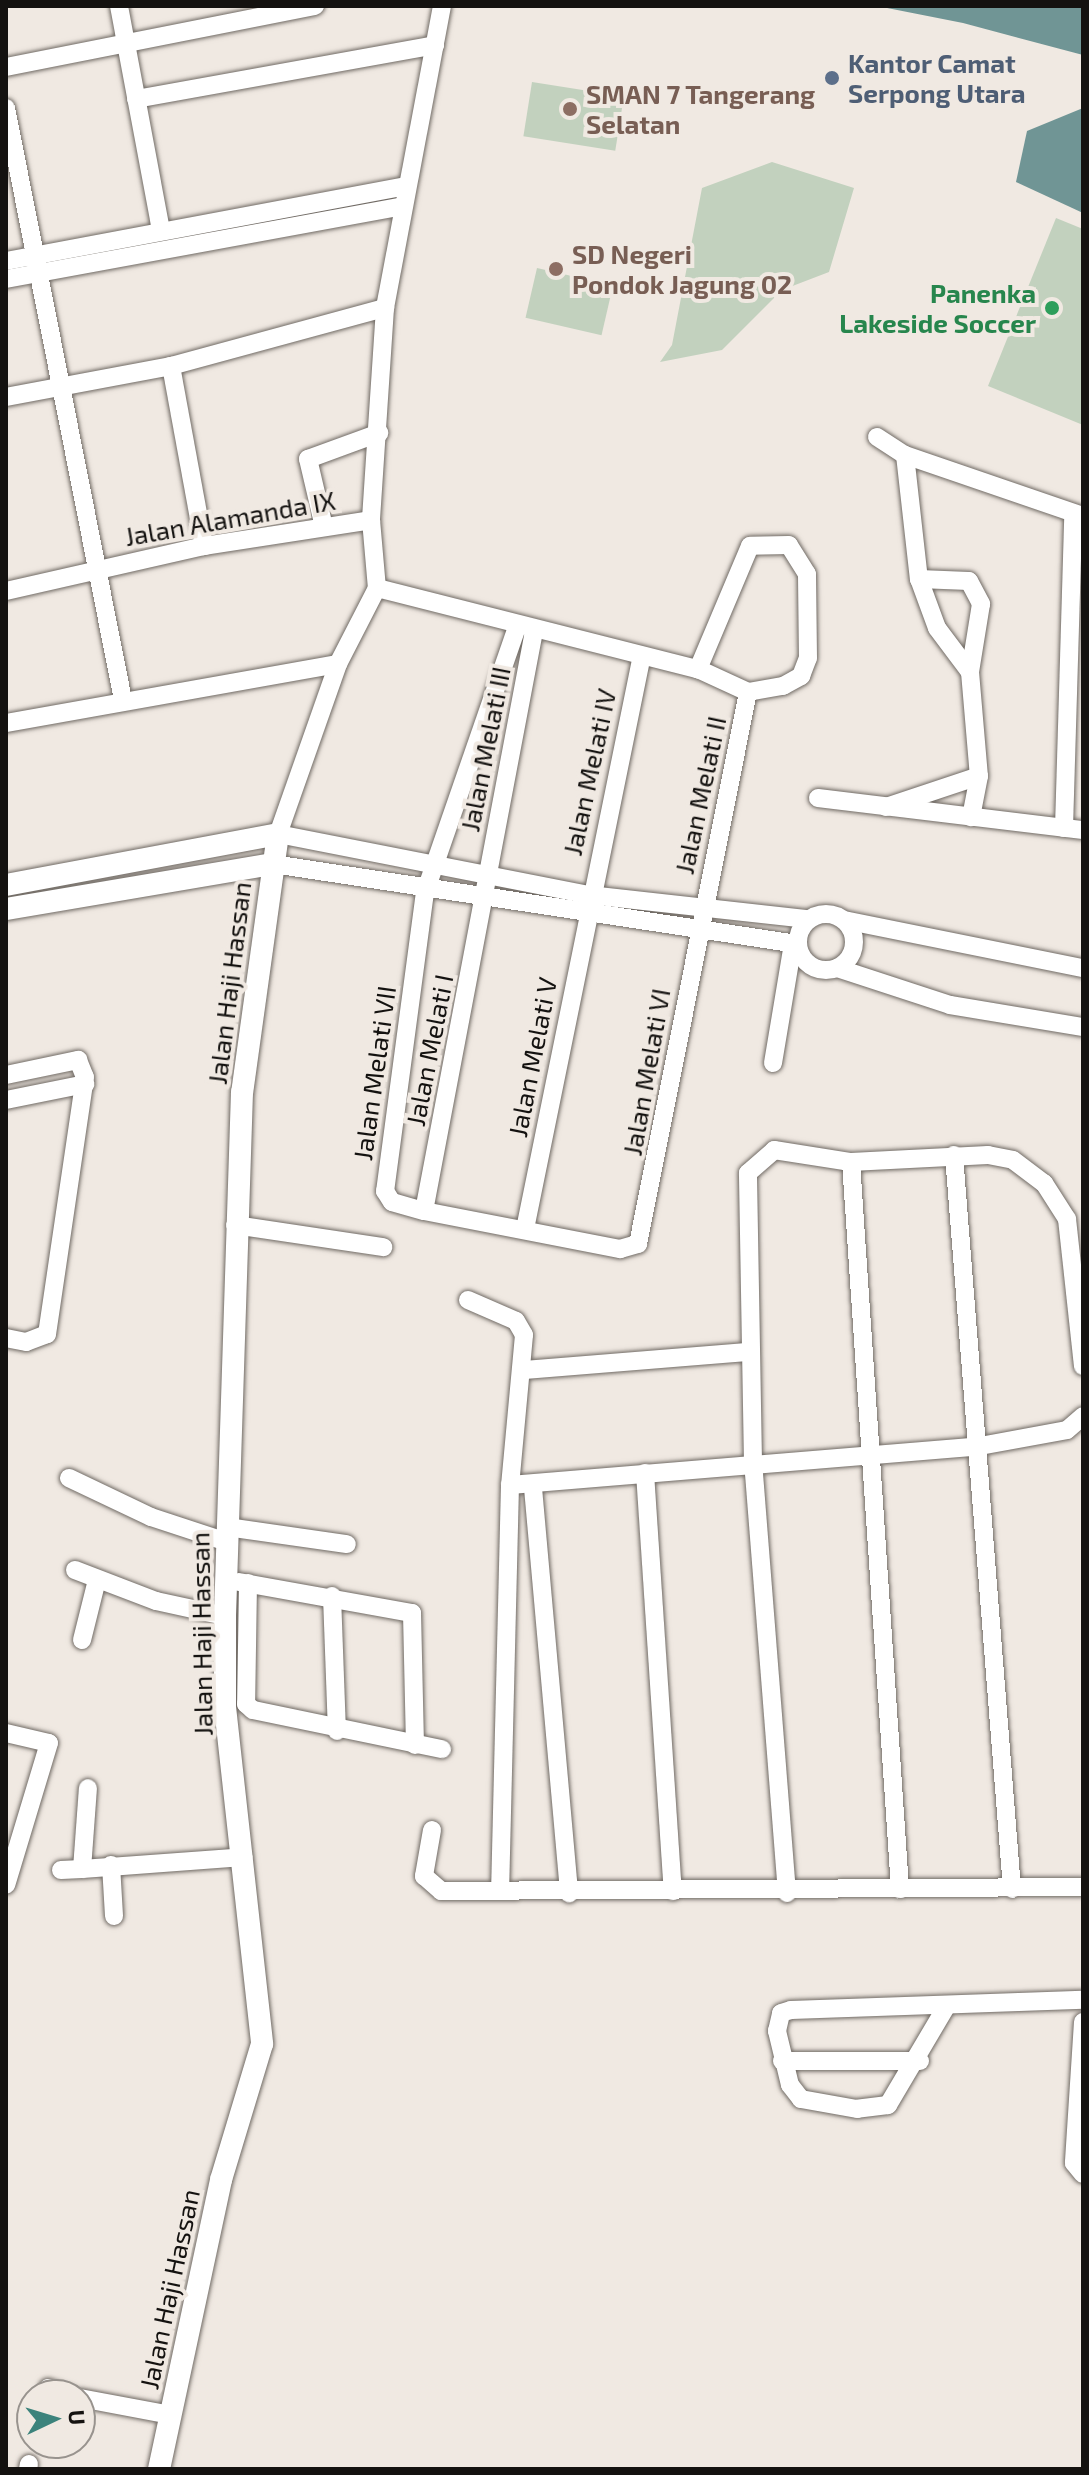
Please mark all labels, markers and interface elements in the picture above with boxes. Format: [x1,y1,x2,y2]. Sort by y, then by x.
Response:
place label: Kantor Camat Serpong Utara [848,47,1025,108]
marker: Kantor Camat Serpong Utara [823,69,841,87]
place label: SMAN 7 Tangerang Selatan [586,78,816,140]
marker: SMAN 7 Tangerang Selatan [561,100,579,118]
place label: SD Negeri Pondok Jagung 02 [572,238,793,300]
marker: SD Negeri Pondok Jagung 02 [547,260,565,278]
place label: Panenka Lakeside Soccer [839,277,1036,338]
marker: Panenka Lakeside Soccer [1043,299,1061,317]
street label: Jalan Alamanda IX [122,484,338,552]
street label: Jalan Melati III [454,664,516,834]
street label: Jalan Melati IV [556,686,622,858]
street label: Jalan Melati II [668,713,732,877]
street label: Jalan Haji Hassan [201,880,257,1086]
street label: Jalan Melati I [399,972,459,1128]
street label: Jalan Melati V [501,974,563,1140]
street label: Jalan Melati VII [346,983,402,1163]
street label: Jalan Melati VI [616,986,676,1158]
street label: Jalan Haji Hassan [184,1532,218,1736]
street label: Jalan Haji Hassan [133,2186,205,2392]
north arrow [16,2379,96,2459]
text: U [64,2409,91,2426]

